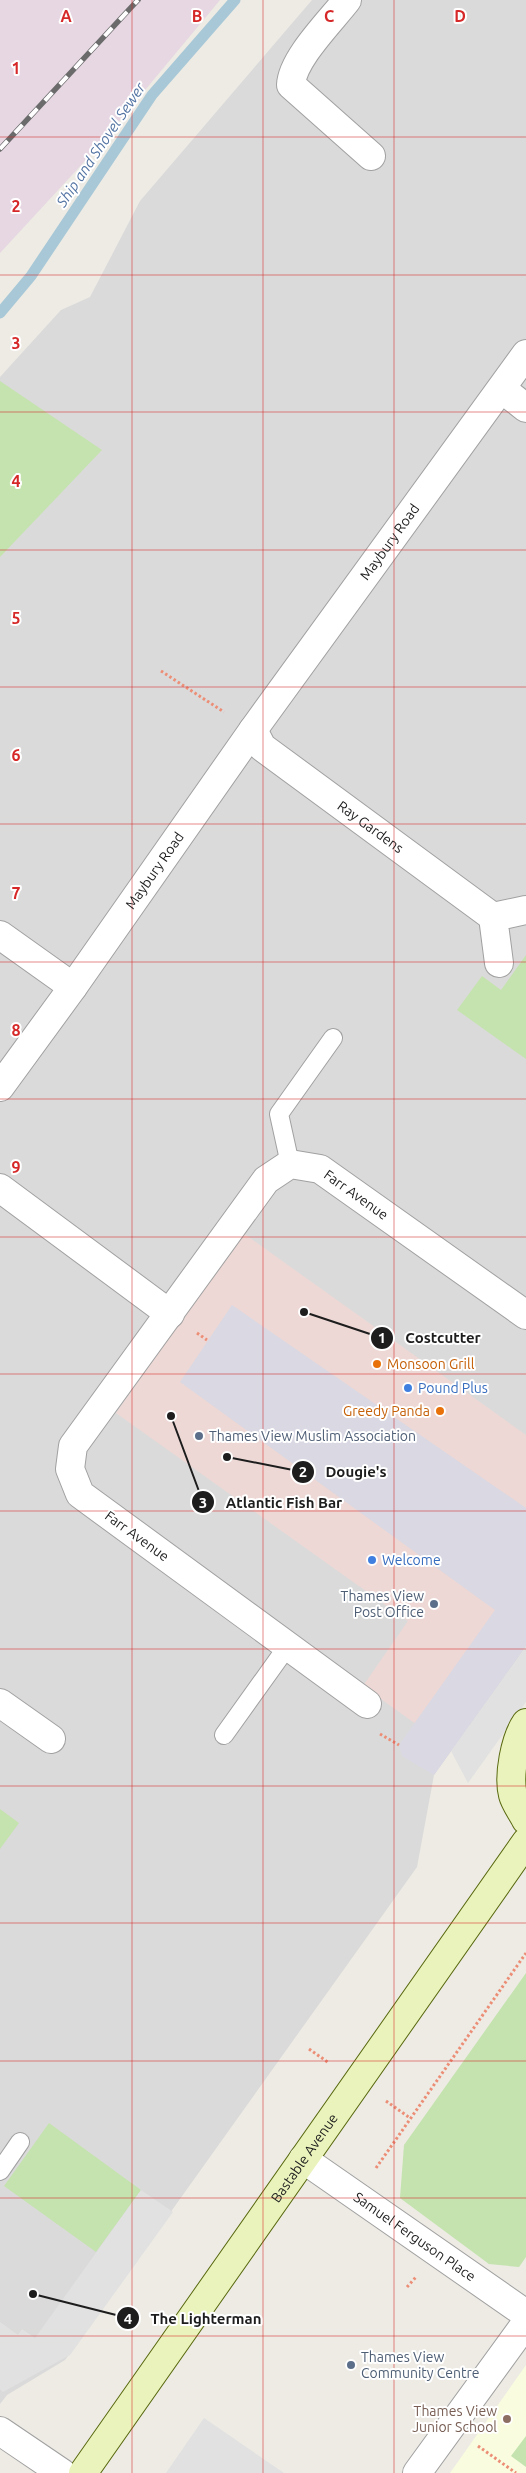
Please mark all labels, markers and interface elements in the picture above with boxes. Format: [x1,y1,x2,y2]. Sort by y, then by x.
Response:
text: A [60,7,72,25]
text: B [192,7,202,25]
text: C [324,7,334,25]
text: D [454,7,466,25]
text: 1 [11,59,21,77]
water label: Ship and Shovel Sewer [52,78,149,211]
text: 2 [11,197,21,215]
text: 3 [11,334,21,352]
text: 4 [11,472,21,490]
street label: Maybury Road [357,501,423,583]
text: 5 [11,609,21,627]
text: 6 [11,746,21,764]
street label: Ray Gardens [335,797,407,856]
street label: Maybury Road [122,829,187,912]
text: 7 [11,884,21,902]
text: 8 [11,1021,21,1039]
text: 9 [11,1158,21,1176]
street label: Farr Avenue [321,1166,391,1223]
callout: Costcutter [370,1323,490,1353]
text: 1 [378,1329,386,1346]
text: Costcutter [405,1329,482,1346]
place label: Monsoon Grill [387,1356,475,1372]
marker: Monsoon Grill [371,1358,383,1370]
place label: Pound Plus [418,1380,488,1396]
marker: Pound Plus [402,1382,414,1394]
place label: Greedy Panda [343,1403,430,1419]
marker: Greedy Panda [434,1405,446,1417]
place label: Thames View Muslim Association [209,1428,416,1444]
marker: Thames View Muslim Association [193,1430,205,1442]
callout: Dougie's [290,1457,396,1487]
text: 2 [299,1463,307,1480]
text: Dougie's [325,1463,387,1480]
callout: Atlantic Fish Bar [191,1487,352,1517]
text: 3 [199,1494,207,1511]
text: Atlantic Fish Bar [226,1494,343,1511]
street label: Farr Avenue [102,1507,172,1565]
place label: Welcome [382,1552,441,1568]
marker: Welcome [366,1554,378,1566]
place label: Thames View Post Office [341,1588,424,1620]
marker: Thames View Post Office [428,1598,440,1610]
street label: Bastable Avenue [268,2110,341,2205]
street label: Samuel Ferguson Place [351,2189,479,2284]
callout: The Lighterman [116,2303,272,2333]
text: 4 [124,2310,132,2327]
text: The Lighterman [151,2310,261,2327]
place label: Thames View Community Centre [361,2349,480,2381]
marker: Thames View Community Centre [345,2359,357,2371]
place label: Thames View Junior School [412,2403,497,2435]
marker: Thames View Junior School [501,2413,513,2425]

